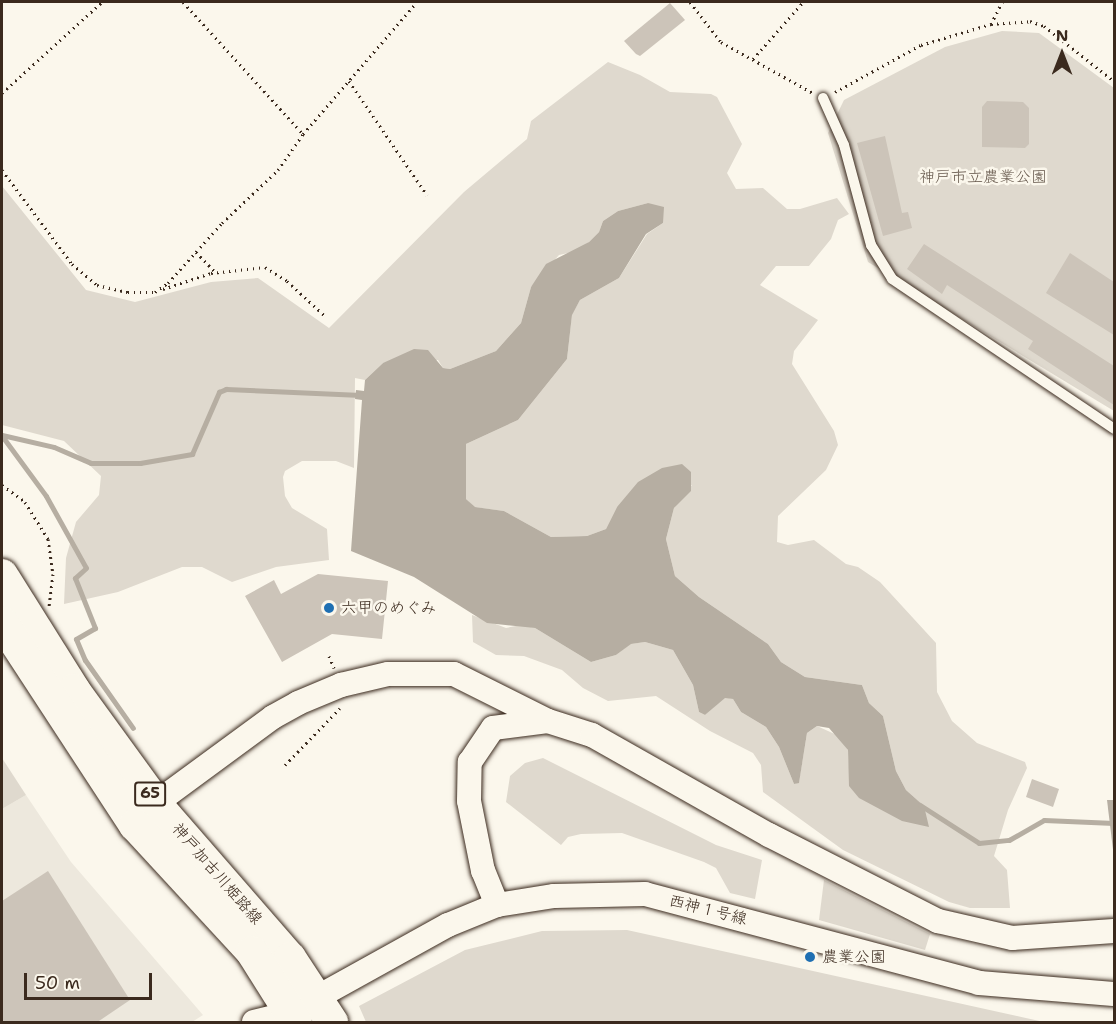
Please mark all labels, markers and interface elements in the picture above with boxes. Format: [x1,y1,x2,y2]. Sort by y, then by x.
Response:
north arrow [1032,24,1092,84]
text: N [1056,25,1068,46]
park label: 神戸市立農業公園 [919,167,1047,187]
place label: 六甲のめぐみ [341,598,437,618]
marker: 六甲のめぐみ [322,601,336,615]
road number: 65 [134,782,166,806]
street label: 神戸加古川姫路線 [168,819,266,929]
street label: 西神１号線 [667,891,749,929]
place label: 農業公園 [822,947,886,967]
marker: 農業公園 [803,950,817,964]
scale bar [27,961,154,999]
text: 50 m [35,971,80,995]

